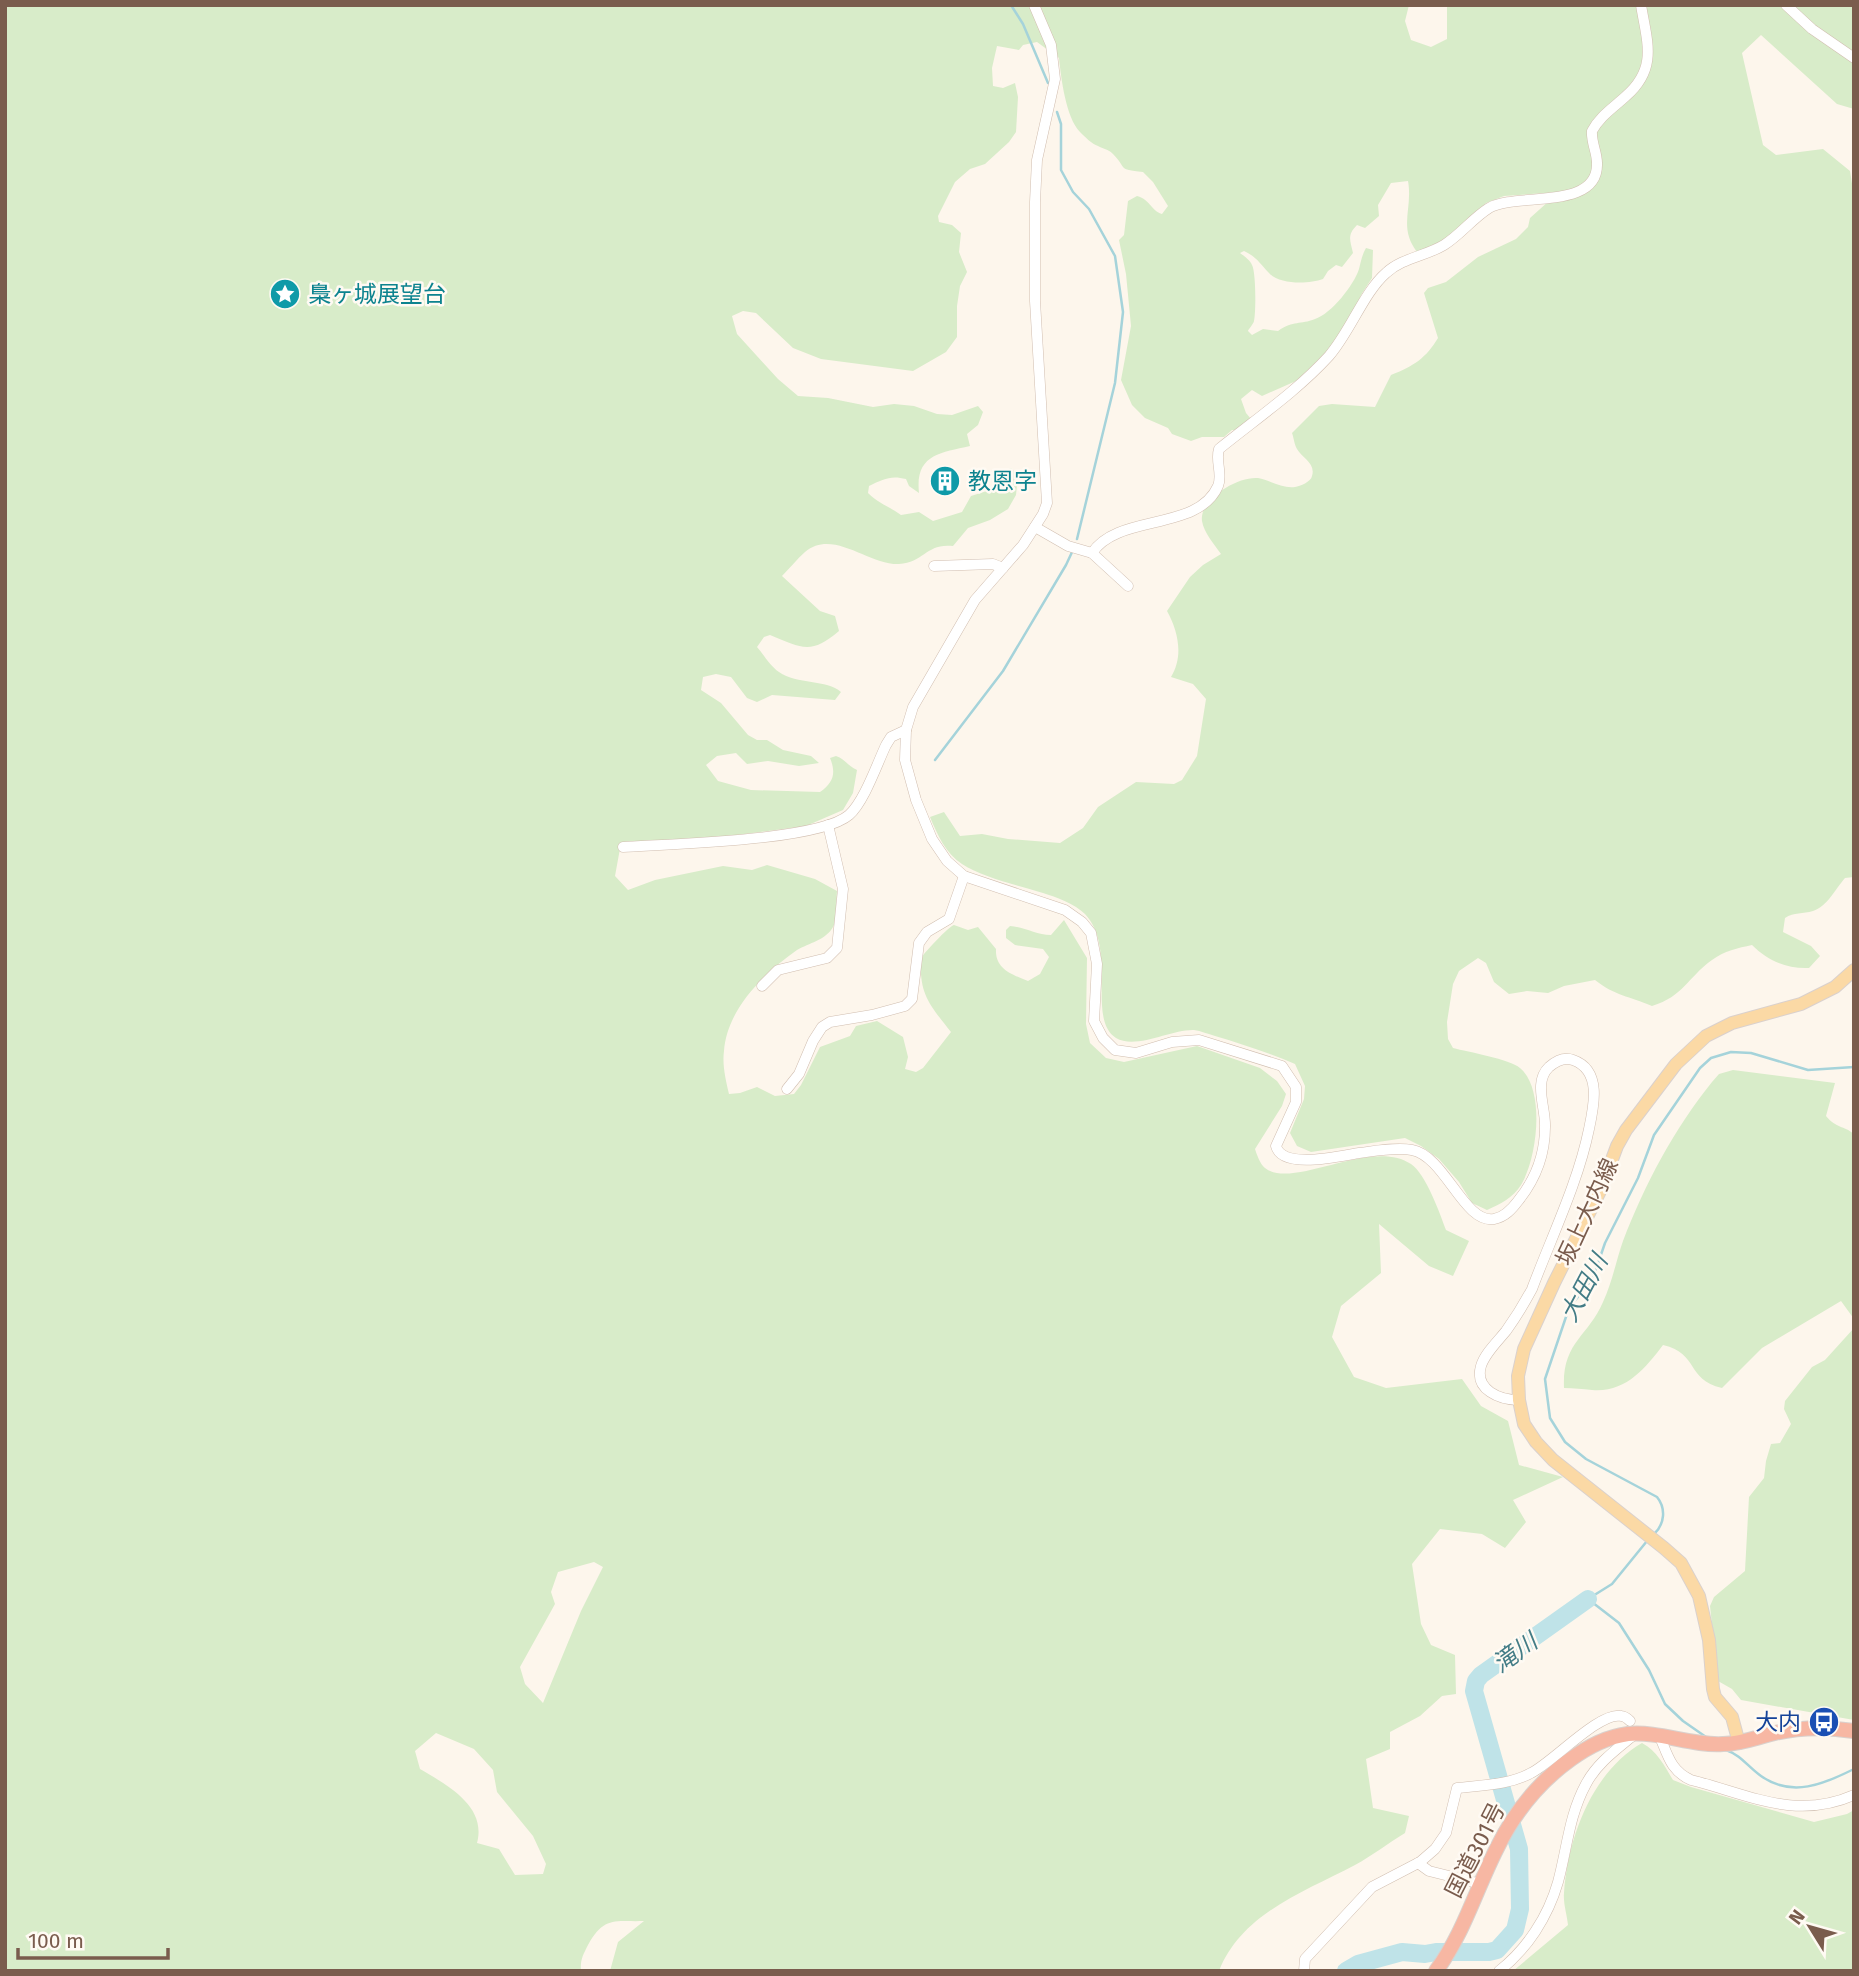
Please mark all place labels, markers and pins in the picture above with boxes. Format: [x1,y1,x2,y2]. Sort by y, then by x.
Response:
place icon: 梟ヶ城展望台 [268,277,302,311]
place label: 梟ヶ城展望台 [308,280,446,308]
building icon: 教恩字 [928,464,962,498]
place label: 教恩字 [968,467,1037,495]
bus stop icon: 大内 [1807,1705,1841,1739]
place label: 大内 [1755,1708,1801,1736]

